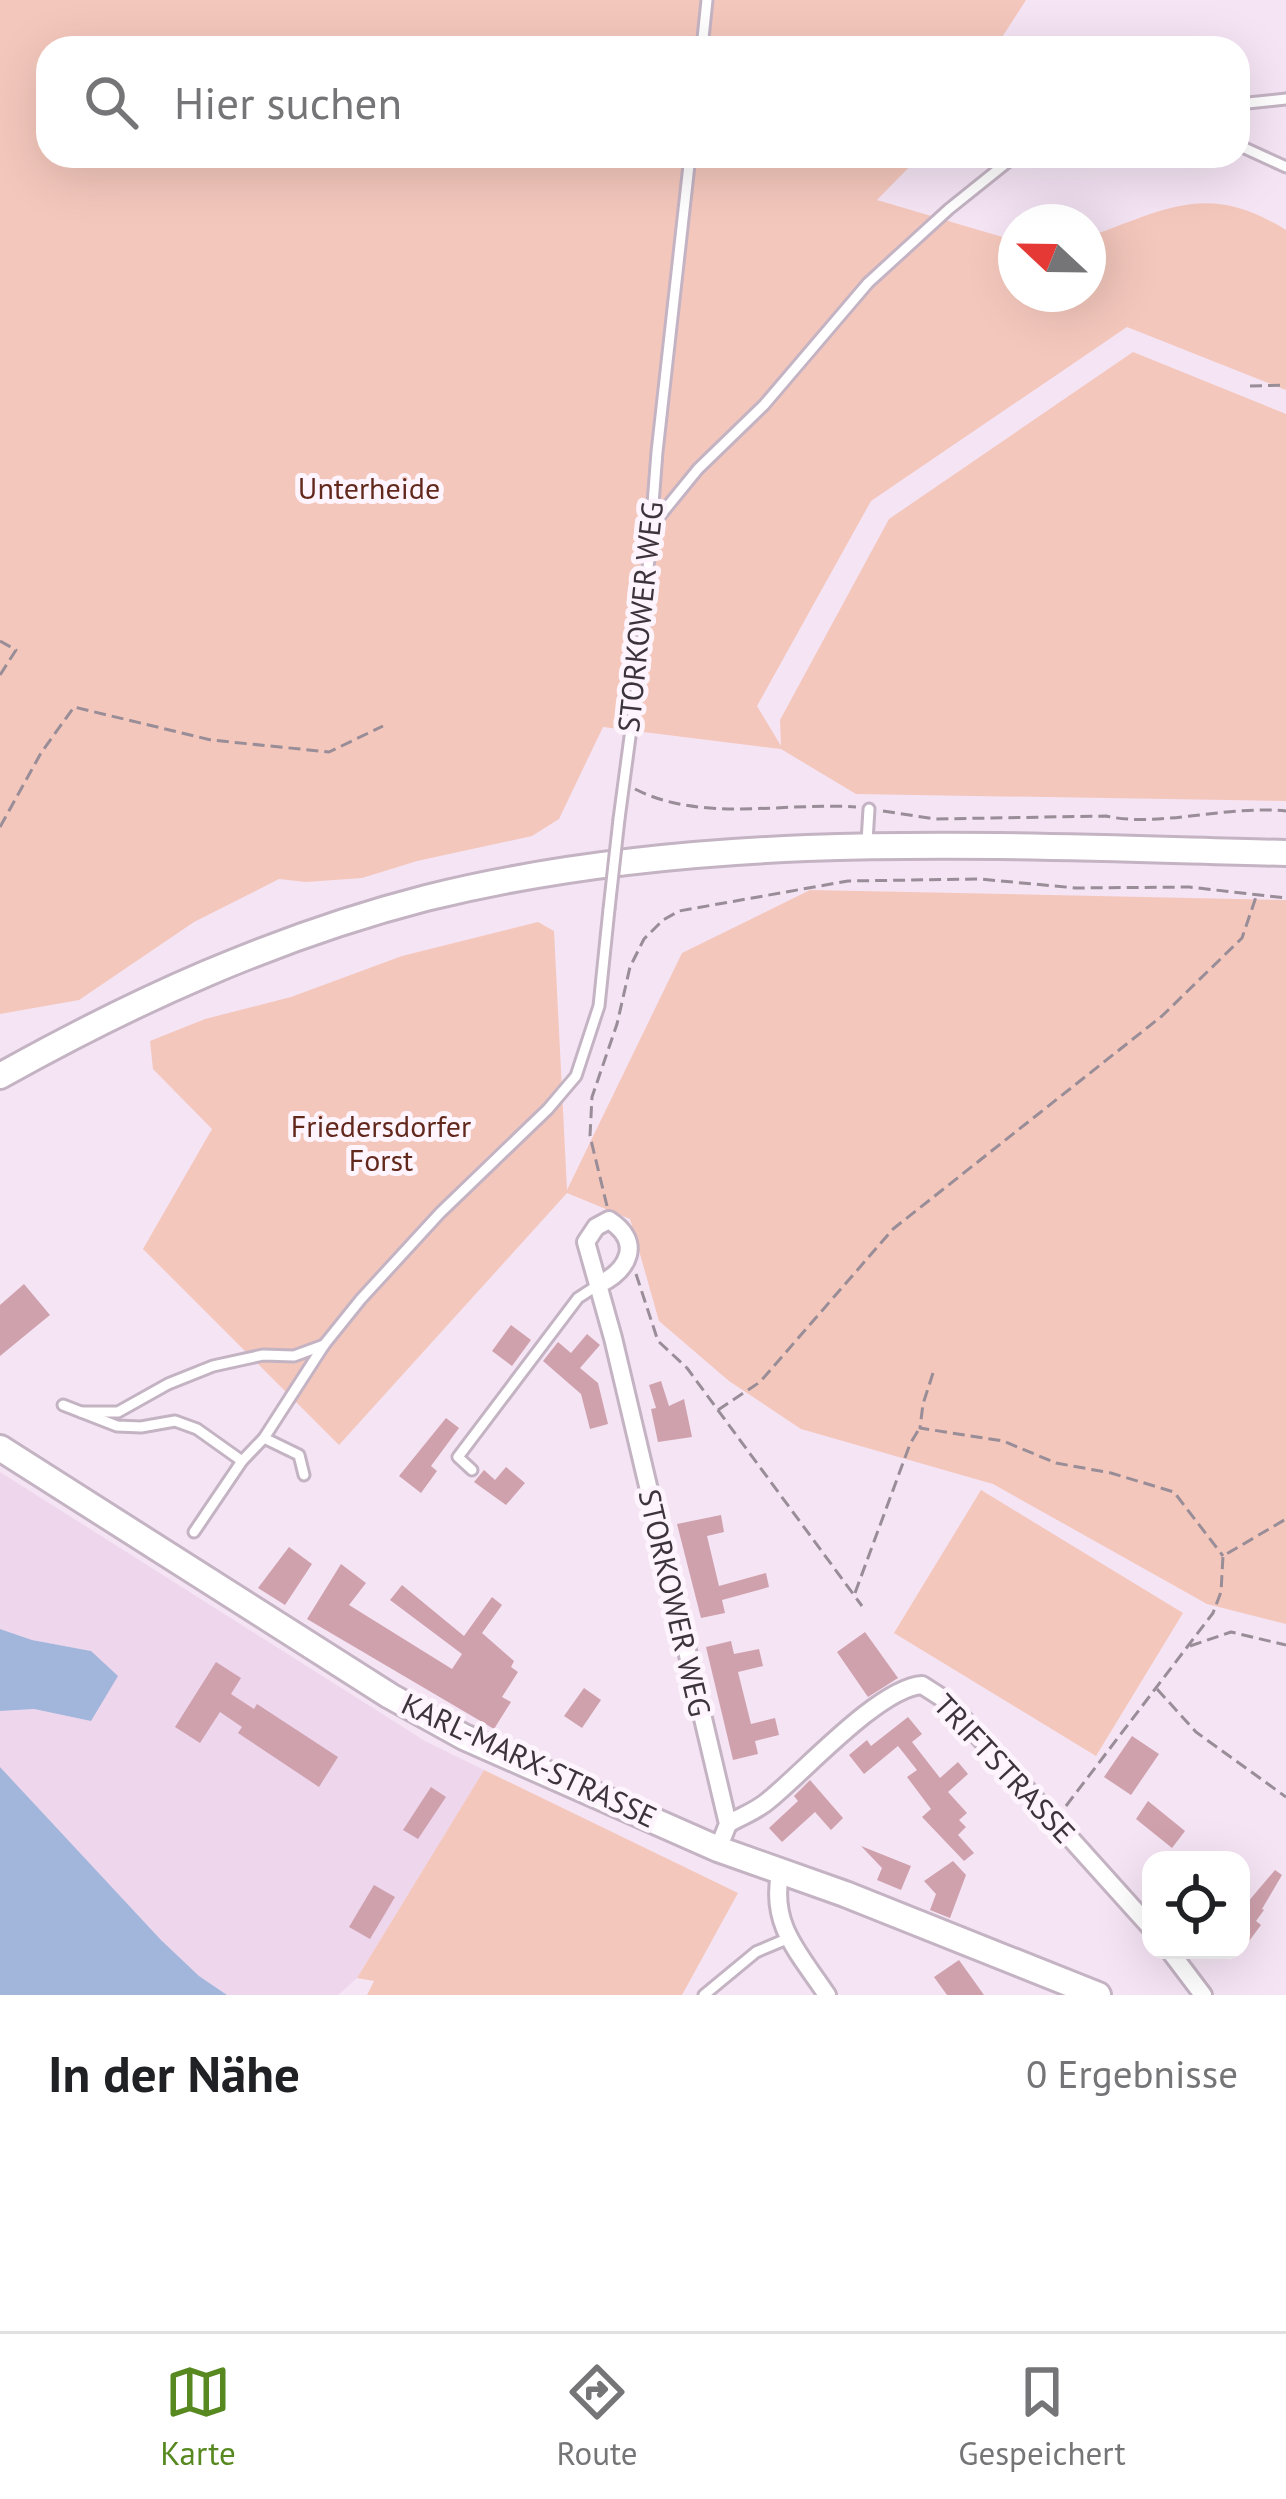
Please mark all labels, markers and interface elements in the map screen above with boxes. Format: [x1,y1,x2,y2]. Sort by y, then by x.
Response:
search box [36,36,1250,168]
icon: search [78,69,144,135]
text: Hier suchen [174,73,402,131]
north arrow [998,204,1106,312]
park label: Unterheide [298,468,440,507]
street label: STORKOWER WEG [608,500,671,734]
park label: Friedersdorfer Forst [291,1106,471,1179]
street label: STORKOWER WEG [630,1485,721,1720]
street label: KARL-MARX-STRASSE [396,1683,663,1836]
street label: TRIFTSTRASSE [926,1685,1084,1851]
map controls [1142,1851,1250,1959]
button: locate [1142,1851,1250,1959]
text: In der Nähe [48,2040,300,2106]
text: 0 Ergebnisse [1026,2048,1238,2099]
tab: Karte [160,2359,236,2474]
tab: Route [556,2359,638,2474]
tab: Gespeichert [958,2359,1126,2474]

